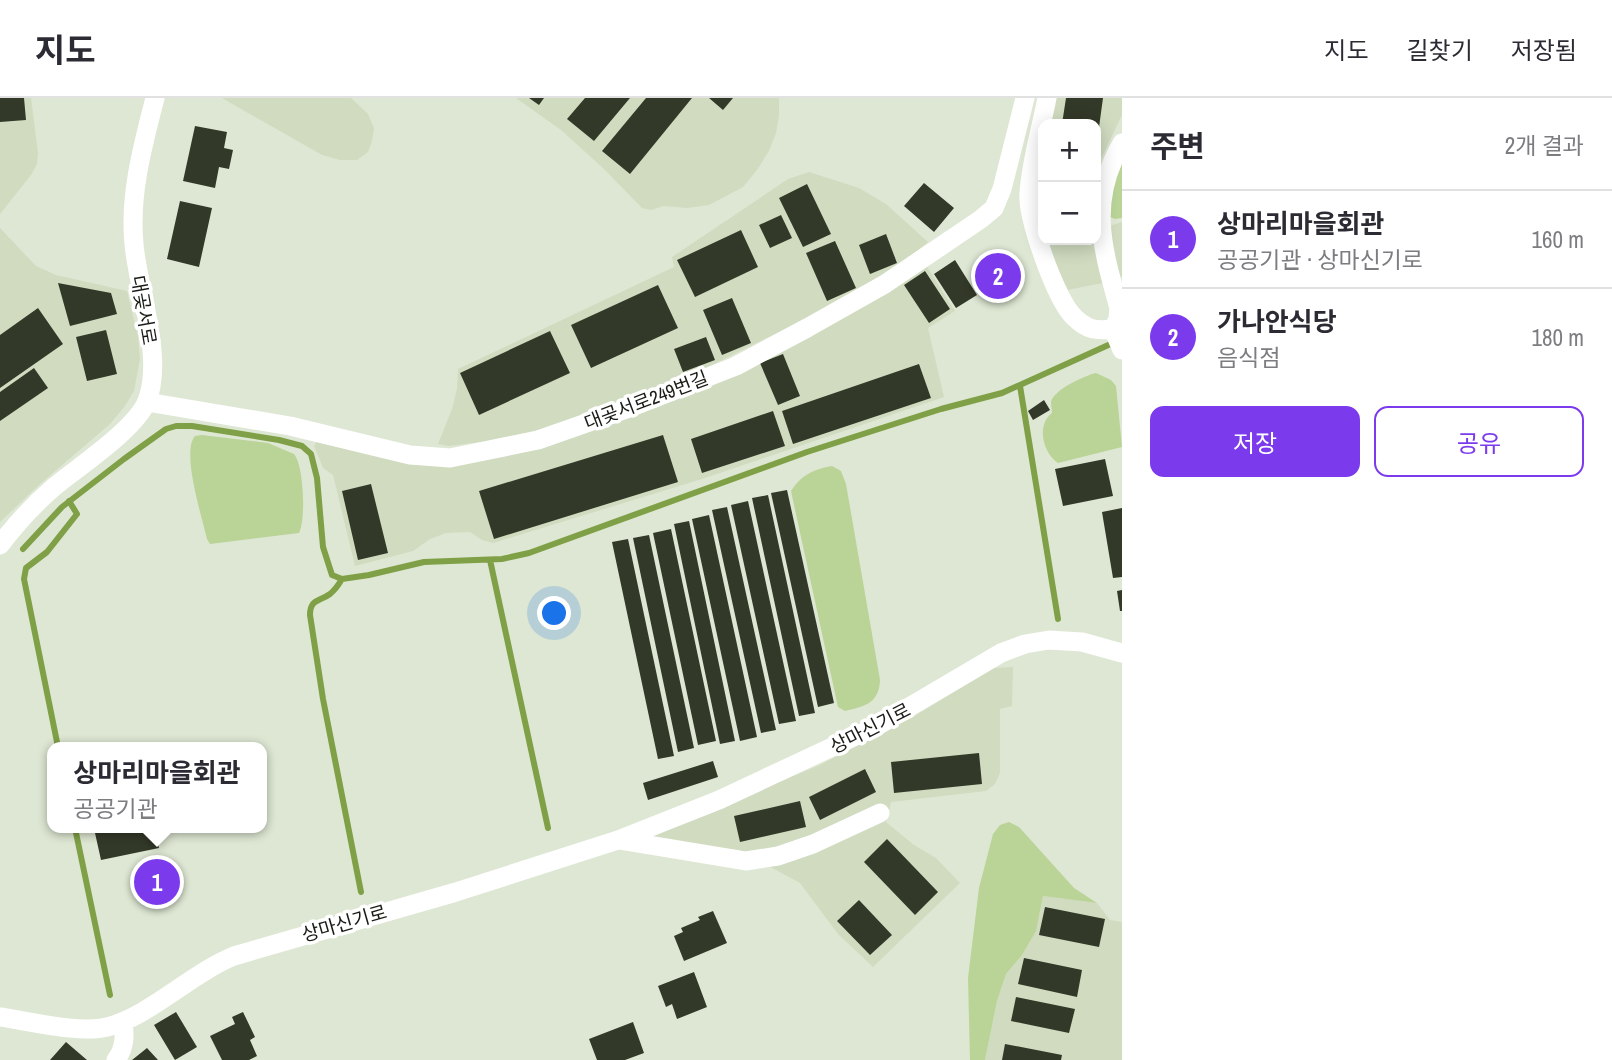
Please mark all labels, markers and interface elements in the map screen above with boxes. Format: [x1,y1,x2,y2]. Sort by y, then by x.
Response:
text: 지도 [35,28,96,72]
text: 지도 [1324,34,1369,66]
text: 길찾기 [1407,34,1473,66]
text: 저장됨 [1511,34,1577,66]
map controls [1038,119,1101,245]
button: + [1038,119,1101,182]
text: 주변 [1150,126,1205,166]
text: 2개 결과 [1505,130,1584,161]
button: − [1038,182,1101,245]
text: 상마리마을회관 [1217,206,1384,241]
text: 1 [1168,224,1178,255]
text: 160 m [1532,224,1584,255]
text: 공공기관 · 상마신기로 [1217,244,1423,275]
pin: 2 [975,250,1021,302]
street label: 대곶서로 [125,273,163,347]
text: 가나안식당 [1217,304,1337,339]
text: 2 [1168,322,1178,353]
text: 180 m [1532,322,1584,353]
text: 음식점 [1217,342,1280,373]
street label: 대곶서로249번길 [580,364,712,436]
button: 저장 [1150,406,1360,477]
button: 공유 [1374,406,1584,477]
your location [537,596,571,630]
street label: 상마신기로 [825,697,915,759]
popup [47,742,267,833]
text: 상마리마을회관 [73,755,241,790]
text: 공공기관 [73,793,158,824]
pin: 1 [134,856,180,908]
street label: 상마신기로 [298,898,390,948]

